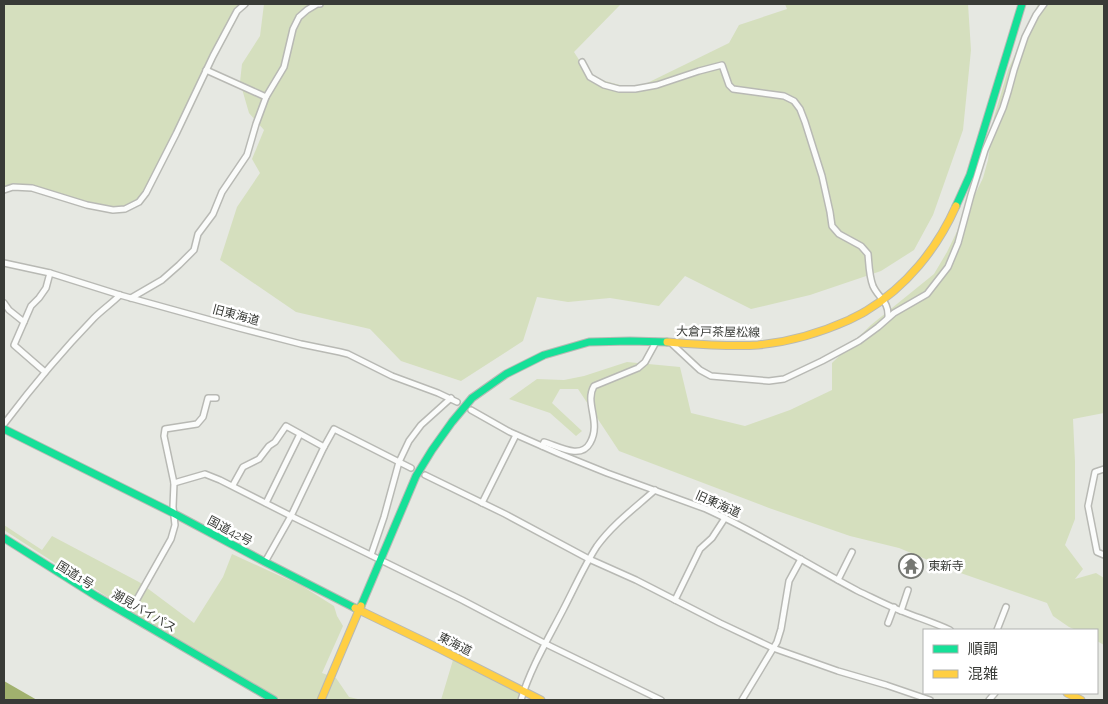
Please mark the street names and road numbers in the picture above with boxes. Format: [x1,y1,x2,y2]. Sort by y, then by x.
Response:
street label: 旧東海道 [211,302,261,328]
street label: 大倉戸茶屋松線 [676,324,760,340]
street label: 旧東海道 [693,488,743,520]
street label: 国道42号 [205,513,255,549]
street label: 国道1号 [54,558,96,592]
street label: 潮見バイパス [109,587,179,635]
street label: 東海道 [436,630,474,658]

